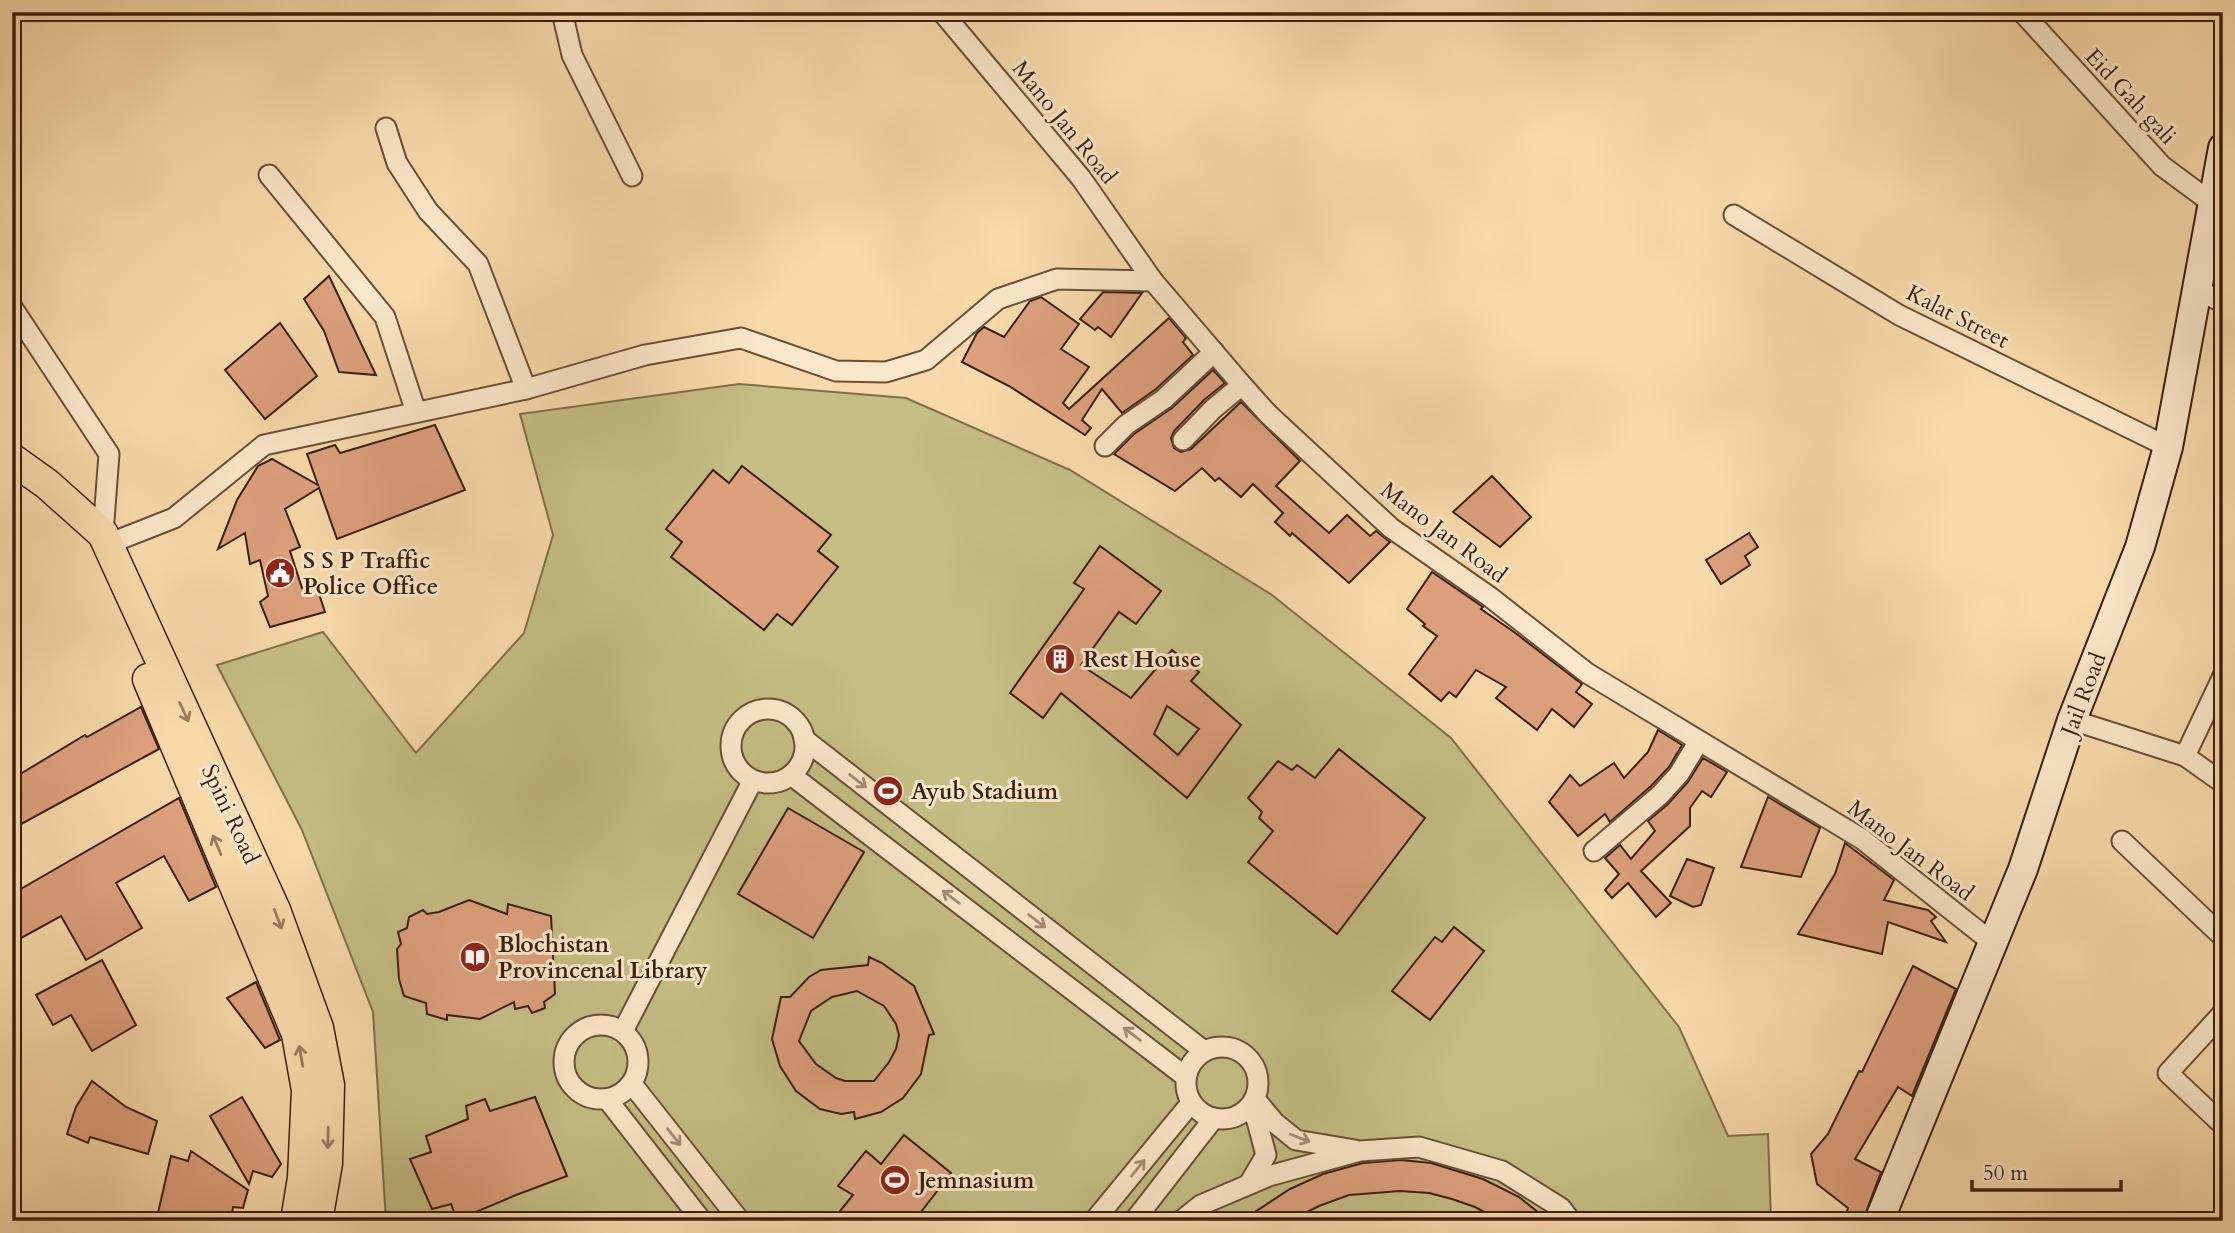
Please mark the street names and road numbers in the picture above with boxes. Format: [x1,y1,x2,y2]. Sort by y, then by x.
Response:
street label: Eid Gah gali [2078,41,2183,151]
street label: Mano Jan Road [1005,54,1125,191]
street label: Kalat Street [1901,277,2015,356]
street label: Mano Jan Road [1374,475,1514,591]
street label: Jail Road [2052,647,2114,743]
street label: Spini Road [194,759,267,870]
street label: Mano Jan Road [1841,793,1981,909]

